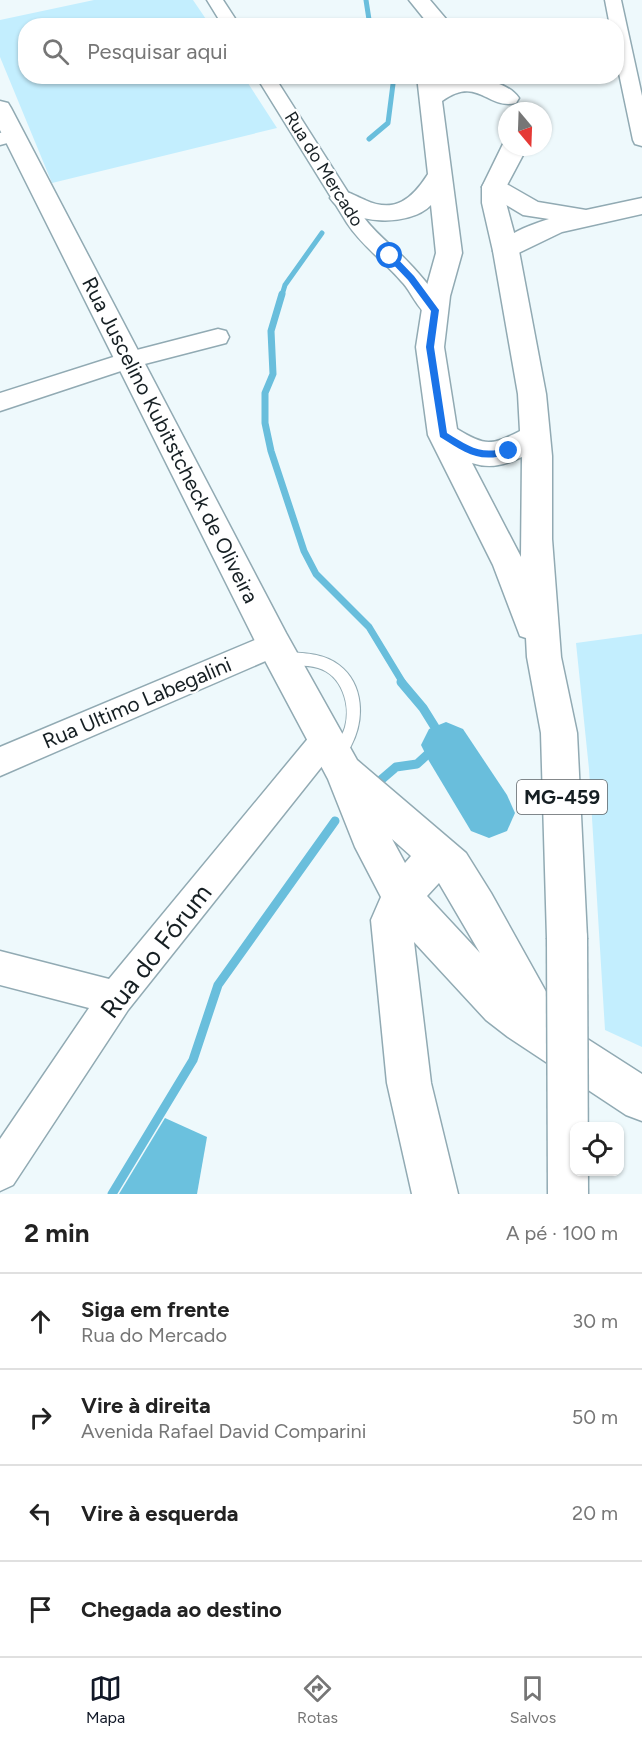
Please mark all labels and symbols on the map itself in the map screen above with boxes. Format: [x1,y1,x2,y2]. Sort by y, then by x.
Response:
north arrow [498,102,552,156]
street label: Rua do Mercado [280,107,368,231]
route start [376,242,402,268]
street label: Rua Juscelino Kubitstcheck de Oliveira [77,273,264,607]
route end [495,437,521,463]
street label: Rua Ultimo Labegalini [39,651,235,754]
road number: MG-459 [517,780,607,814]
street label: Rua do Fórum [94,877,218,1025]

